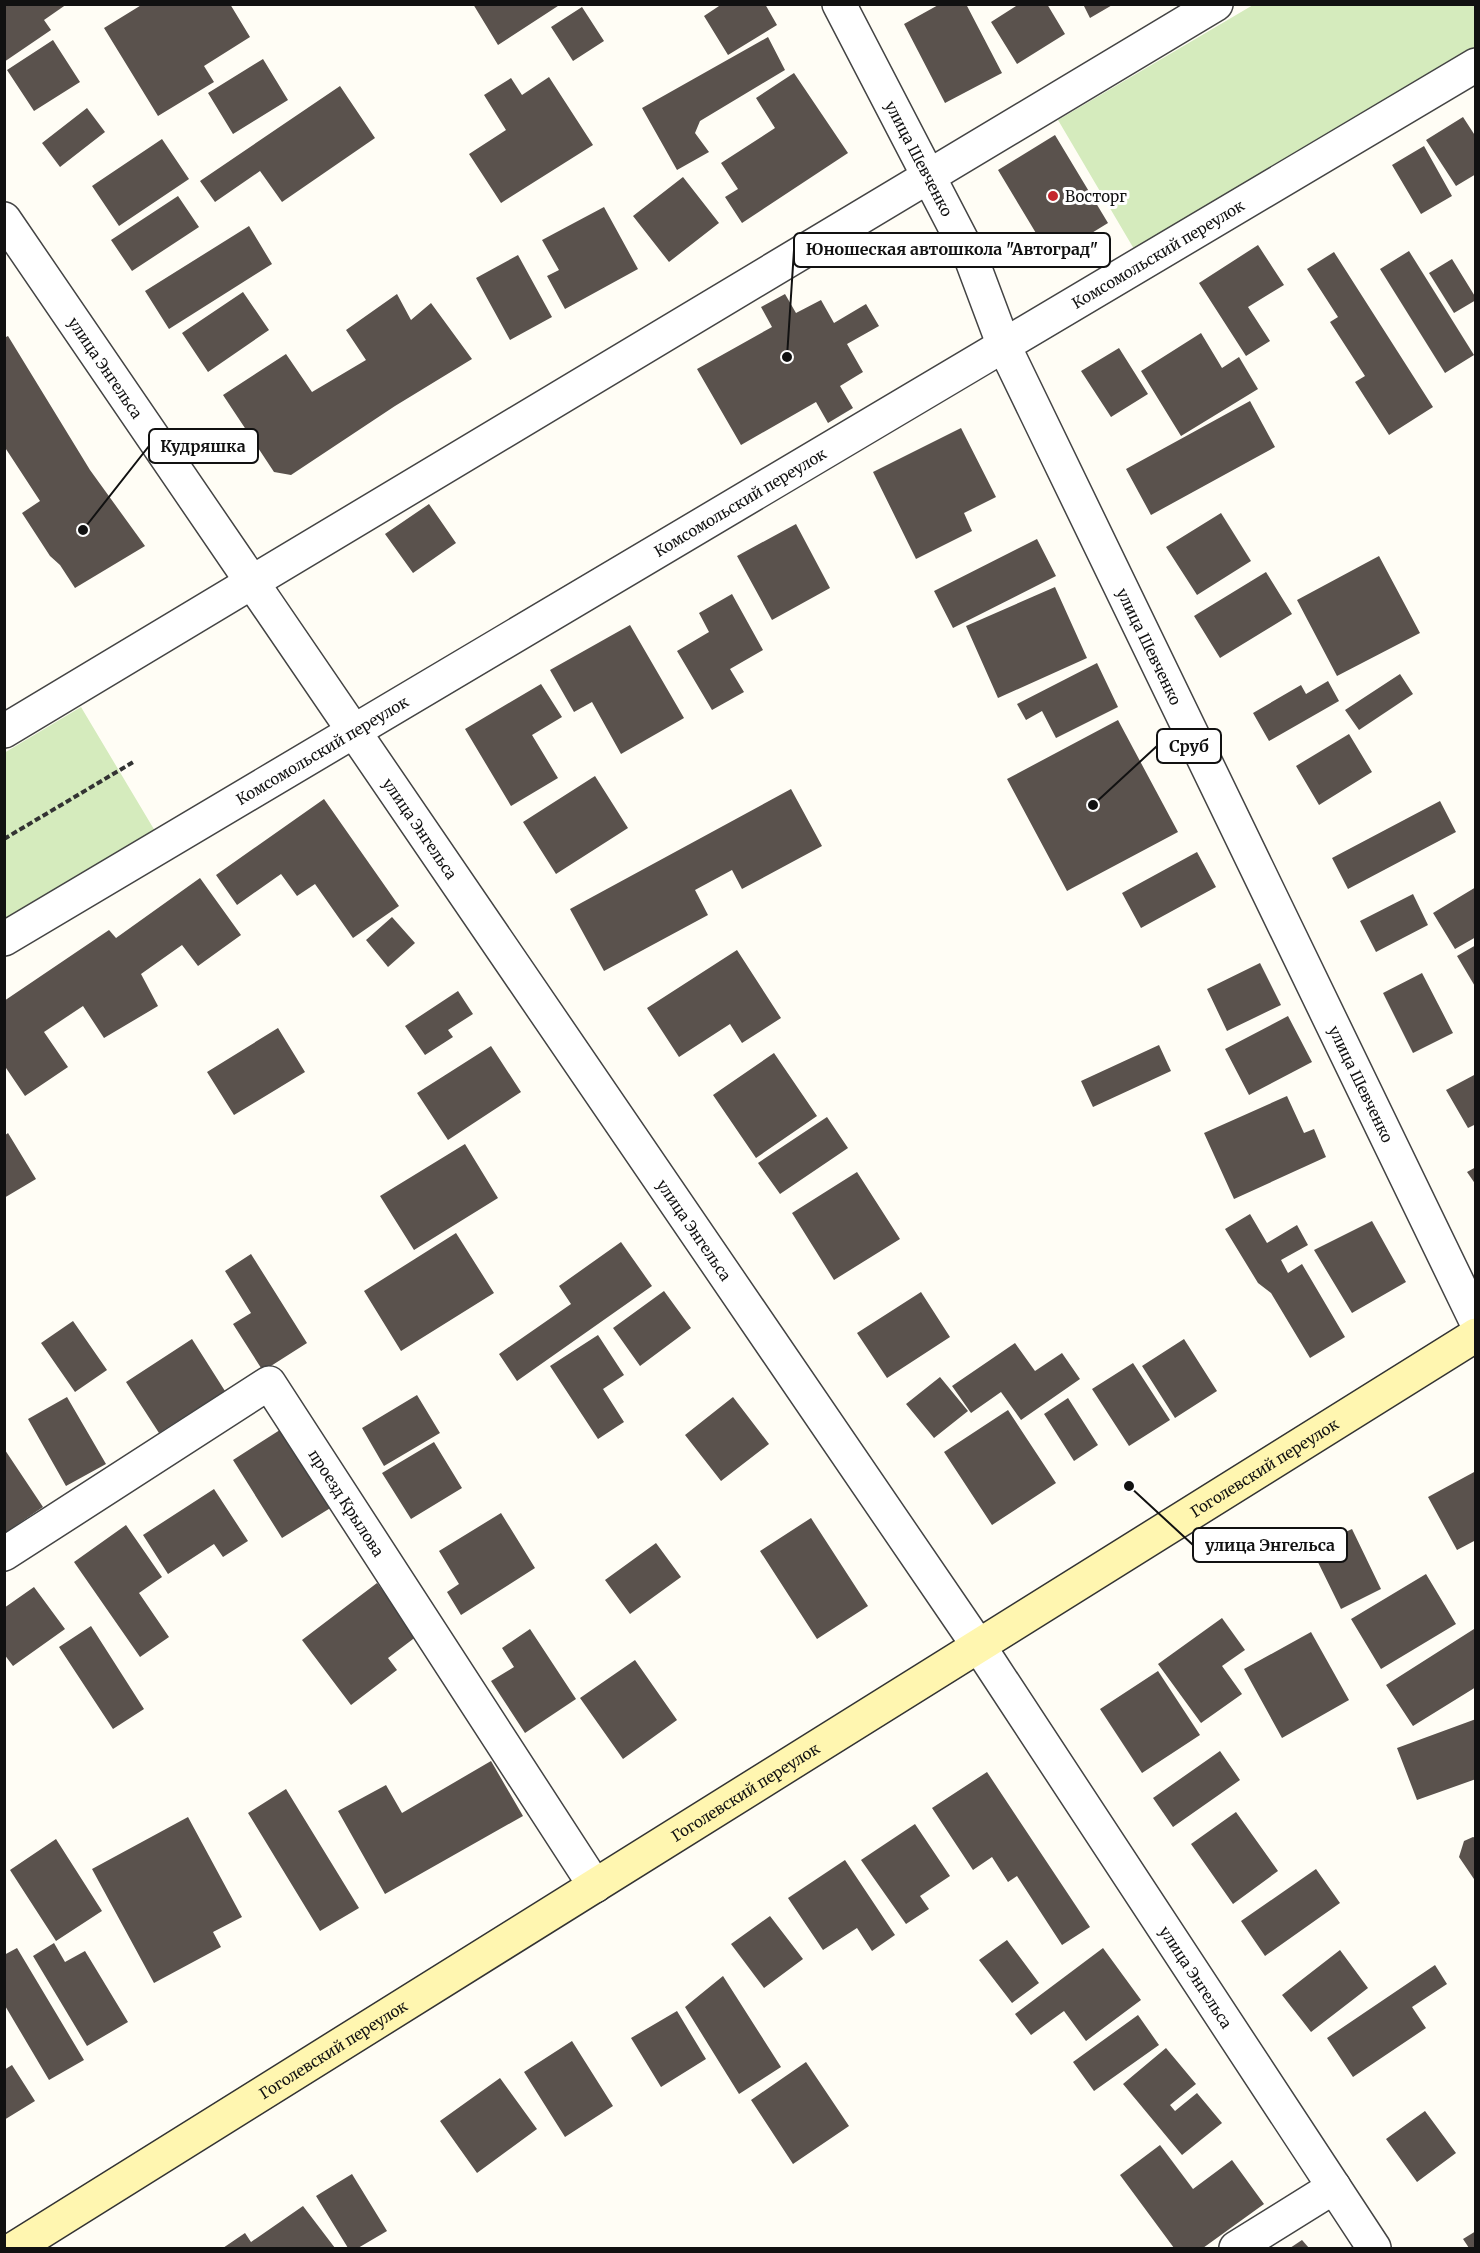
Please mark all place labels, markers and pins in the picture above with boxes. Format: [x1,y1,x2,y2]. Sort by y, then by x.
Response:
place label: Восторг [1065,187,1127,206]
marker: Восторг [1046,189,1060,203]
callout: Юношеская автошкола "Автоград" [794,233,1110,267]
callout: Кудряшка [149,429,258,463]
callout: Сруб [1157,729,1221,763]
callout: улица Энгельса [1193,1528,1347,1562]

